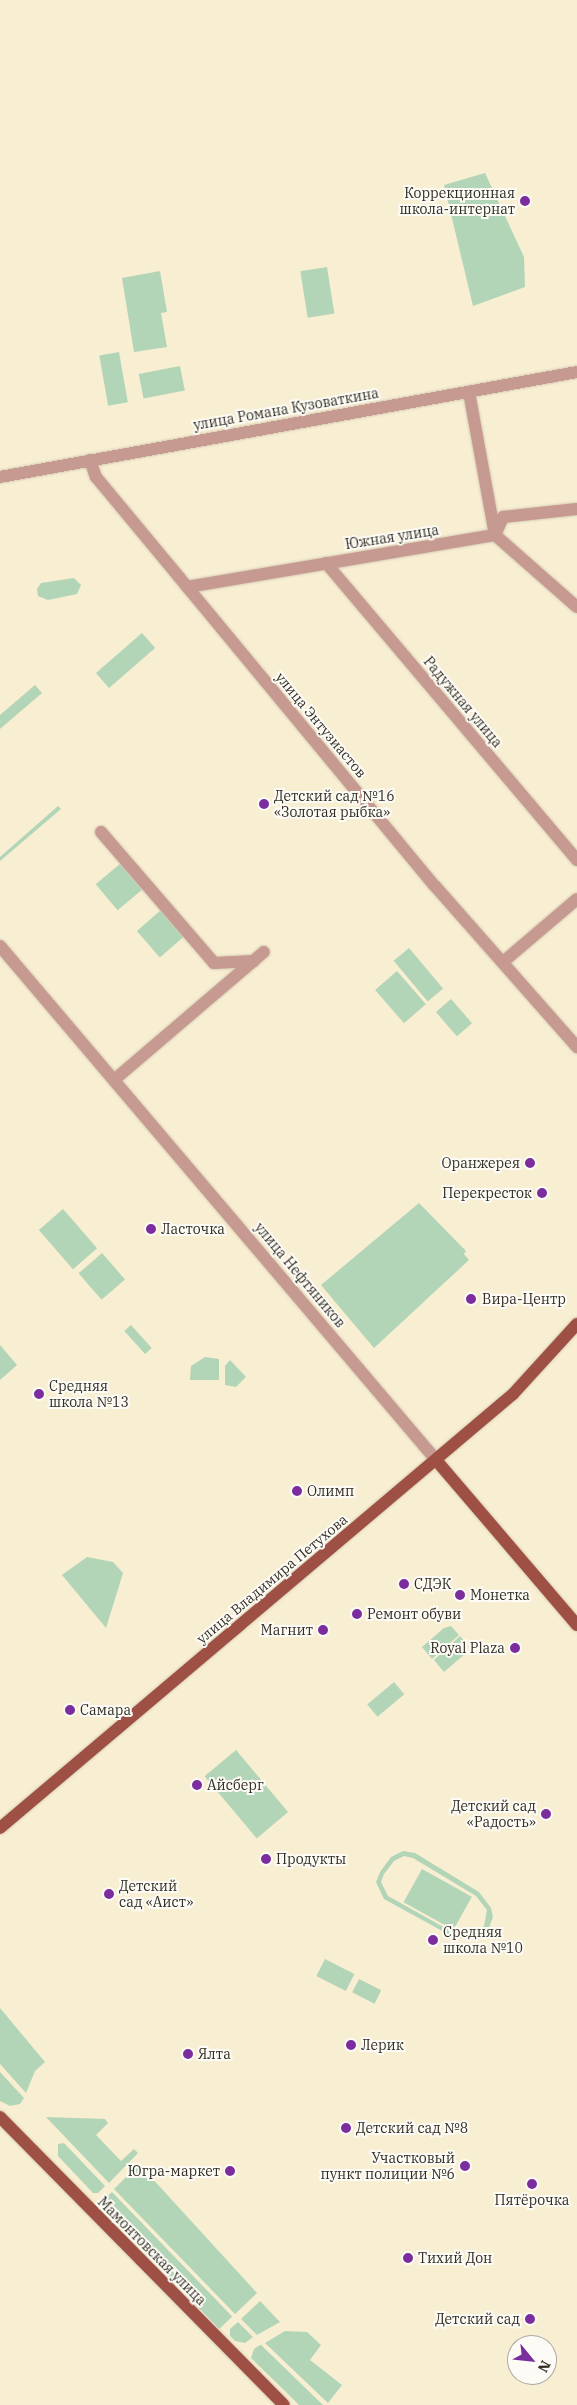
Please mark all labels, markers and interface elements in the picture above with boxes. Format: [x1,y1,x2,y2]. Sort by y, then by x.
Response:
place label: Коррекционная школа-интернат [399,185,515,218]
marker: Коррекционная школа-интернат [519,195,531,207]
street label: улица Романа Кузоваткина [192,384,380,434]
street label: Южная улица [344,521,440,553]
street label: Радужная улица [420,653,506,751]
street label: улица Энтузиастов [272,669,370,781]
place label: Детский сад №16 «Золотая рыбка» [274,788,395,820]
marker: Детский сад №16 «Золотая рыбка» [258,798,270,810]
place label: Оранжерея [441,1155,520,1171]
marker: Оранжерея [524,1157,536,1169]
place label: Перекресток [442,1185,532,1201]
marker: Перекресток [536,1187,548,1199]
street label: улица Нефтяников [251,1219,349,1331]
place label: Ласточка [161,1221,225,1237]
marker: Ласточка [145,1223,157,1235]
place label: Вира-Центр [482,1291,566,1307]
marker: Вира-Центр [464,1292,478,1306]
place label: Средняя школа №13 [49,1378,129,1410]
marker: Средняя школа №13 [33,1388,45,1400]
place label: Олимп [307,1483,354,1499]
marker: Олимп [291,1485,303,1497]
street label: улица Владимира Петухова [193,1511,351,1647]
place label: СДЭК [414,1576,451,1592]
marker: СДЭК [398,1578,410,1590]
place label: Монетка [470,1587,530,1603]
marker: Монетка [454,1589,466,1601]
place label: Ремонт обуви [367,1606,461,1622]
marker: Ремонт обуви [351,1608,363,1620]
place label: Магнит [261,1622,313,1638]
marker: Магнит [317,1624,329,1636]
place label: Royal Plaza [430,1640,505,1656]
marker: Royal Plaza [509,1642,521,1654]
place label: Самара [80,1702,131,1718]
marker: Самара [64,1704,76,1716]
place label: Айсберг [207,1777,264,1793]
marker: Айсберг [191,1779,203,1791]
place label: Детский сад «Радость» [451,1798,536,1830]
marker: Детский сад «Радость» [540,1808,552,1820]
place label: Продукты [276,1851,346,1867]
marker: Продукты [260,1853,272,1865]
place label: Детский сад «Аист» [119,1878,193,1910]
marker: Детский сад «Аист» [103,1888,115,1900]
place label: Средняя школа №10 [443,1924,523,1956]
marker: Средняя школа №10 [427,1934,439,1946]
place label: Лерик [361,2037,404,2053]
marker: Лерик [345,2039,357,2051]
place label: Ялта [198,2046,231,2062]
marker: Ялта [182,2048,194,2060]
place label: Детский сад №8 [356,2120,468,2136]
marker: Детский сад №8 [340,2122,352,2134]
place label: Участковый пункт полиции №6 [320,2150,455,2182]
marker: Участковый пункт полиции №6 [459,2160,471,2172]
place label: Югра-маркет [128,2163,220,2179]
marker: Югра-маркет [224,2165,236,2177]
marker: Пятёрочка [526,2178,538,2190]
place label: Пятёрочка [495,2192,569,2208]
street label: Мамонтовская улица [94,2193,210,2309]
place label: Тихий Дон [418,2250,492,2266]
marker: Тихий Дон [402,2252,414,2264]
place label: Детский сад [435,2311,520,2327]
marker: Детский сад [524,2313,536,2325]
north arrow [507,2335,557,2385]
text: N [534,2357,555,2376]

